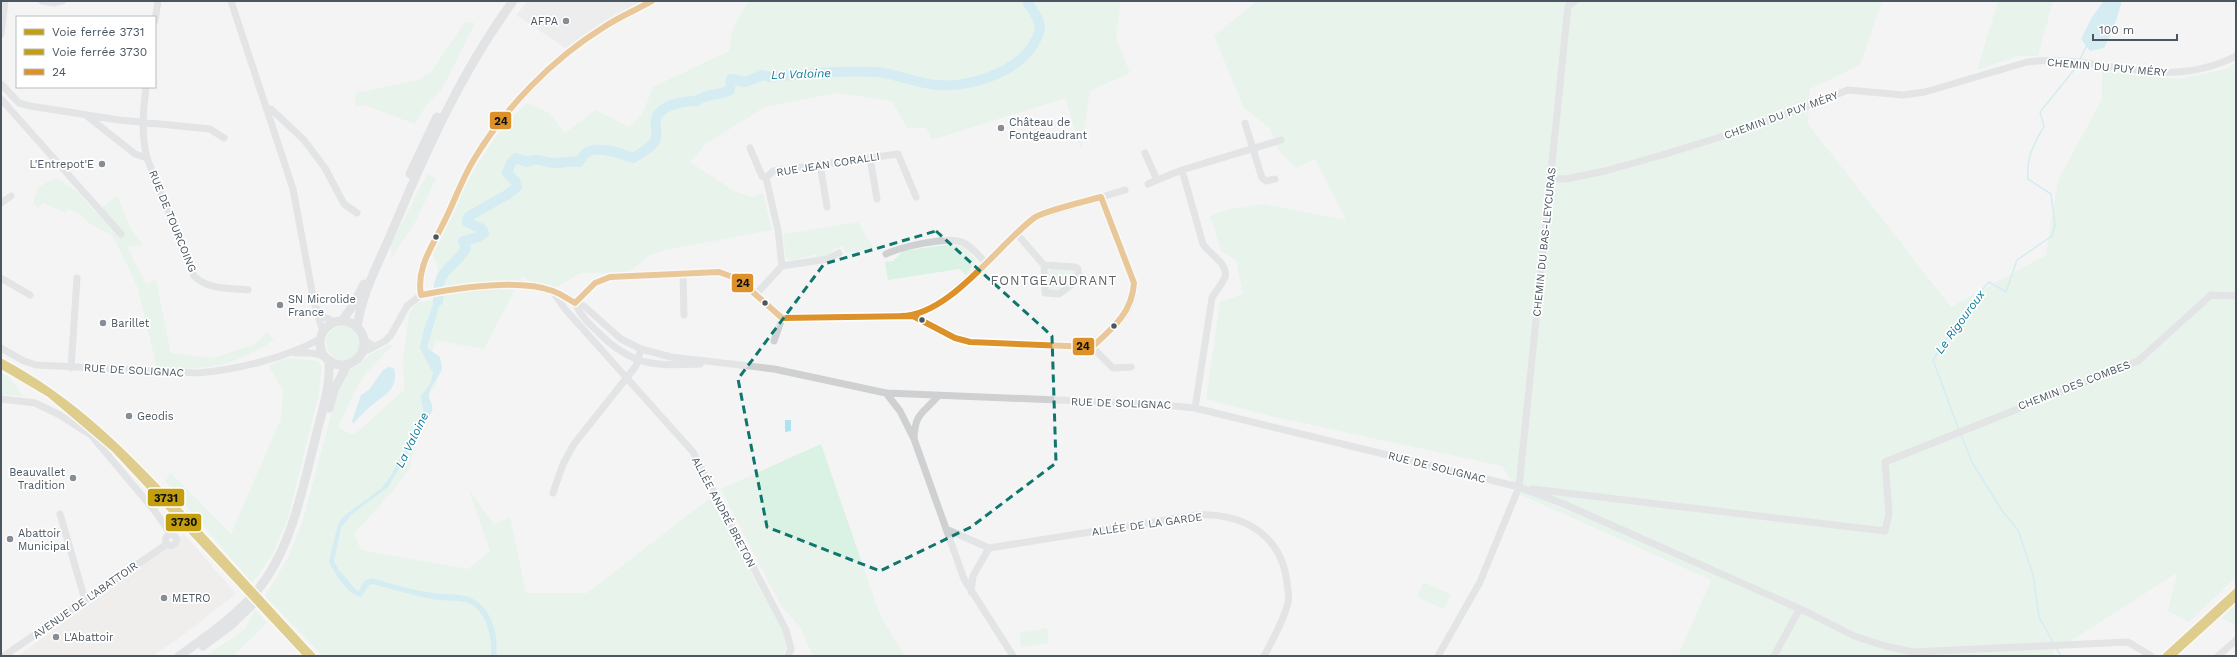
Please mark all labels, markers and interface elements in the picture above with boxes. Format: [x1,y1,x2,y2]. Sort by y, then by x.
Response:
place label: AFPA [531,15,558,28]
legend [16,16,156,88]
marker: AFPA [561,16,571,26]
scale bar [2093,16,2177,42]
text: 100 m [2099,23,2134,37]
text: Voie ferrée 3731 [52,25,144,39]
text: Voie ferrée 3730 [52,45,147,59]
street label: CHEMIN DU PUY MÉRY [2046,55,2168,79]
text: 24 [52,65,66,79]
water label: La Valoine [771,66,831,82]
street label: CHEMIN DU PUY MÉRY [1722,88,1841,142]
line badge: 24 [489,111,512,130]
text: 24 [494,115,508,128]
place label: Château de Fontgeaudrant [1009,116,1087,142]
marker: Château de Fontgeaudrant [996,123,1006,133]
street label: RUE JEAN CORALLI [775,150,881,179]
place label: L'Entrepot'E [30,158,94,171]
marker: L'Entrepot'E [97,159,107,169]
street label: CHEMIN DU BAS-LEYCURAS [1530,167,1559,317]
street label: RUE DE TOURCOING [146,168,199,274]
unlabelled marker [431,232,441,242]
line badge: 24 [731,273,754,293]
district label: FONTGEAUDRANT [991,273,1117,288]
text: 24 [736,277,750,290]
water label: Le Rigouroux [1932,287,1988,356]
place label: SN Microlide France [288,293,356,319]
unlabelled marker [760,298,770,308]
marker: SN Microlide France [275,300,285,310]
unlabelled marker [917,315,927,325]
place label: Barillet [111,317,150,330]
marker: Barillet [98,318,108,328]
unlabelled marker [1109,321,1119,331]
line badge: 24 [1072,337,1095,356]
text: 24 [1076,340,1090,353]
street label: CHEMIN DES COMBES [2016,358,2132,413]
street label: RUE DE SOLIGNAC [84,361,185,380]
street label: RUE DE SOLIGNAC [1071,395,1172,412]
place label: Geodis [137,410,174,423]
water label: La Valoine [393,410,431,470]
marker: Geodis [124,411,134,421]
street label: RUE DE SOLIGNAC [1387,449,1488,486]
street label: ALLÉE ANDRÉ BRETON [689,454,759,570]
place label: Beauvallet Tradition [9,466,65,492]
marker: Beauvallet Tradition [68,473,78,483]
line badge: 3731 [147,488,185,507]
text: 3731 [154,492,178,505]
street label: ALLÉE DE LA GARDE [1091,509,1203,539]
line badge: 3730 [165,513,202,532]
text: 3730 [171,516,197,529]
place label: Abattoir Municipal [18,527,70,553]
marker: Abattoir Municipal [5,534,15,544]
street label: AVENUE DE L'ABATTOIR [30,559,140,642]
place label: METRO [172,592,211,605]
marker: METRO [159,593,169,603]
place label: L'Abattoir [64,631,114,644]
marker: L'Abattoir [51,632,61,642]

